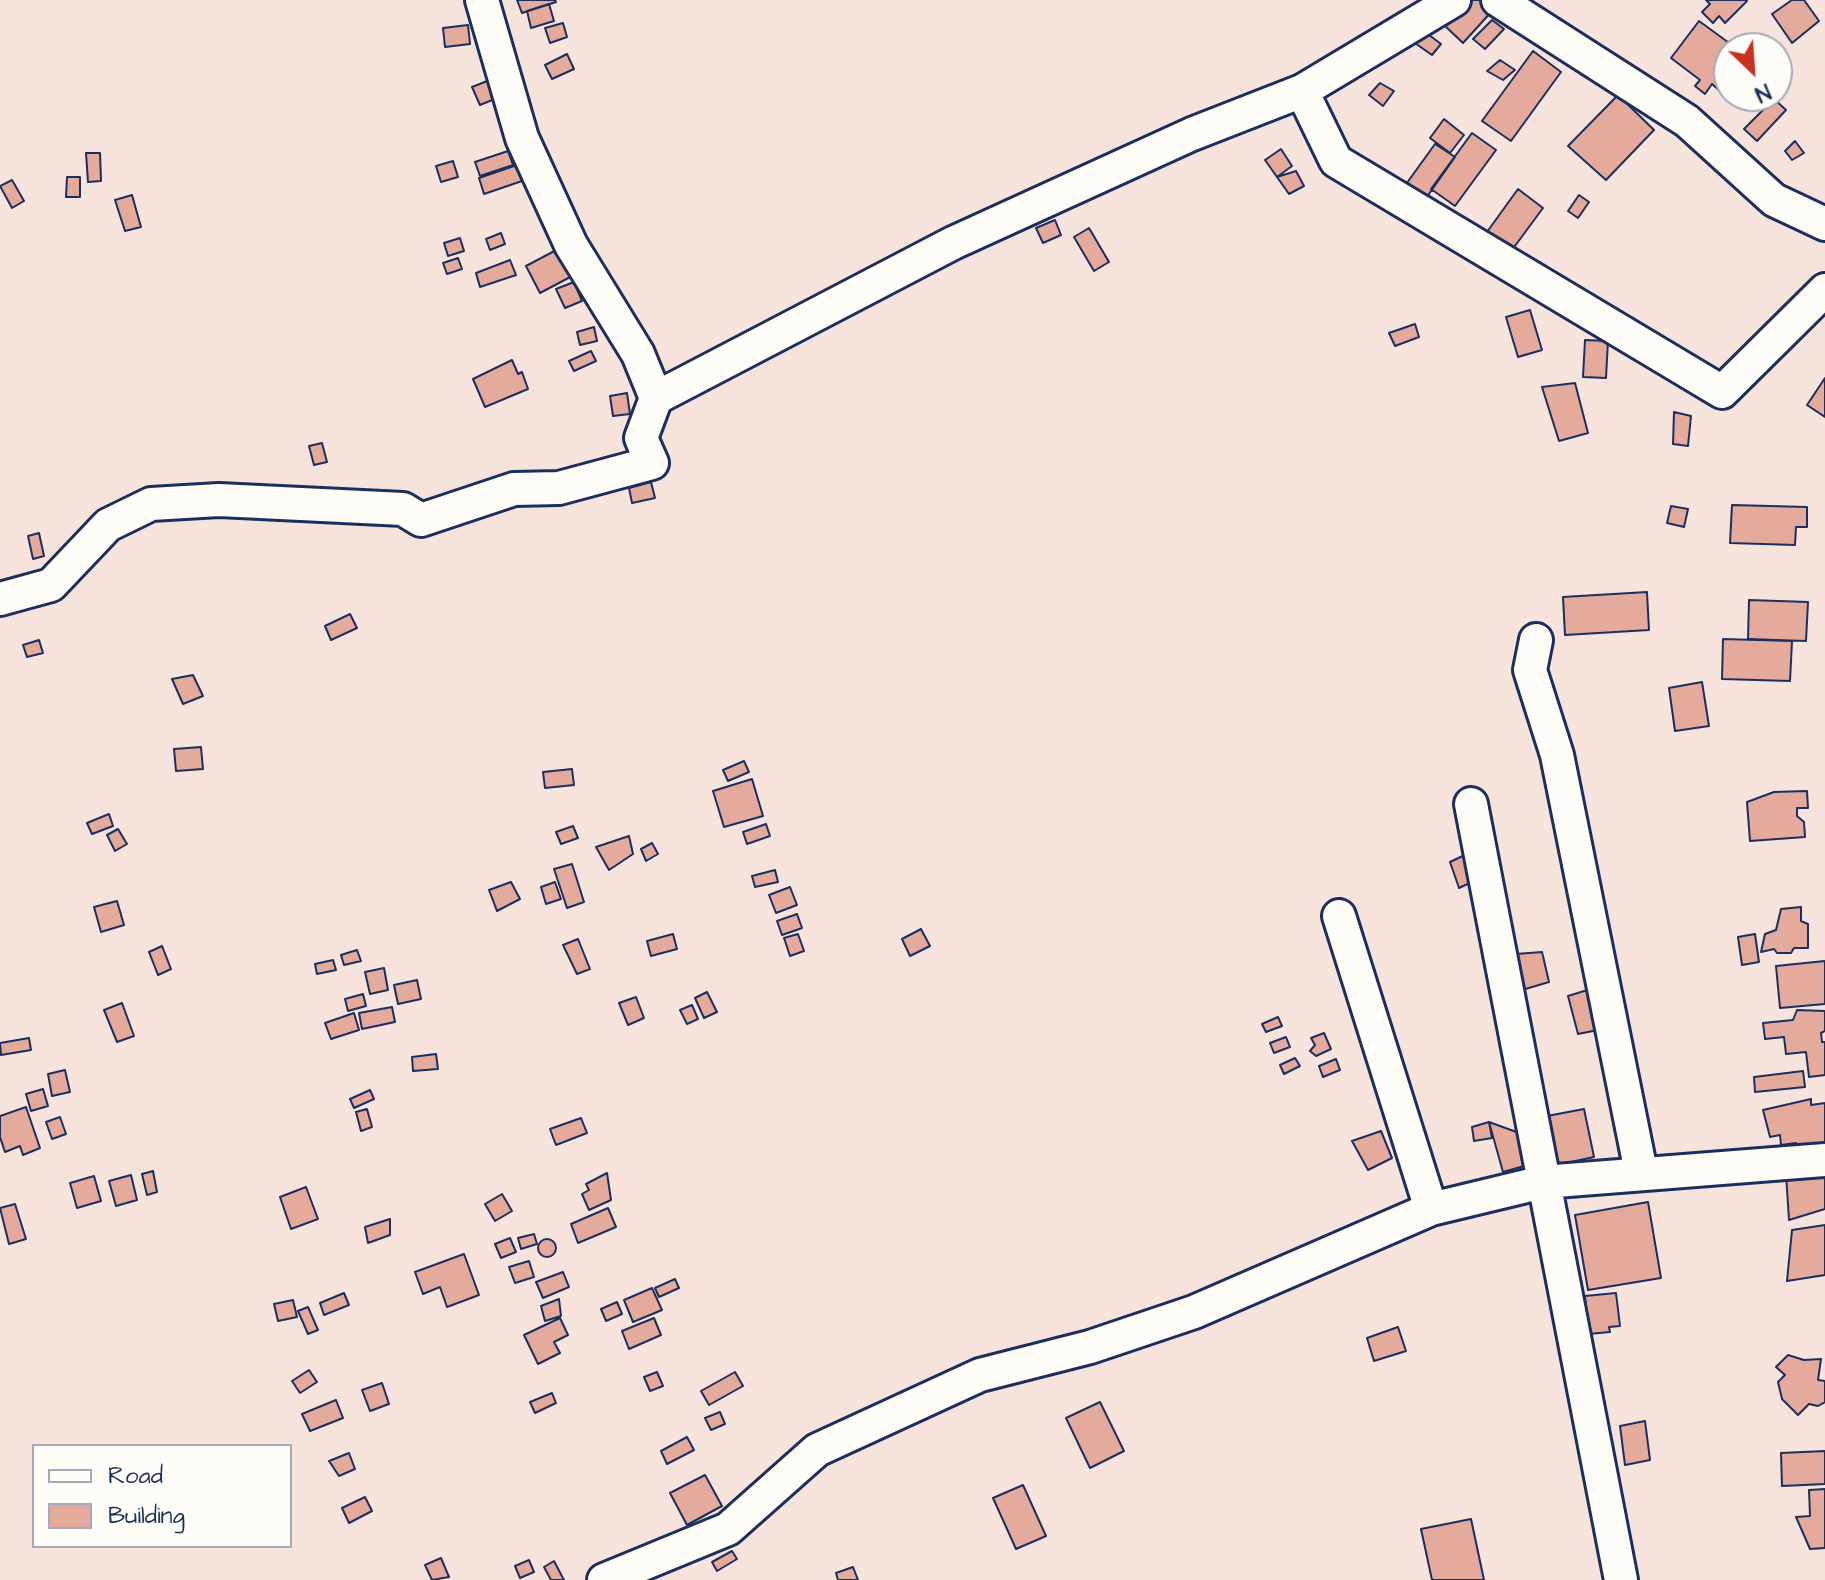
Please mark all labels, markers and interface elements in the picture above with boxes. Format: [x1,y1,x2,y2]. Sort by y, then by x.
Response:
north arrow [1713,32,1793,112]
text: N [1750,75,1775,109]
legend [32,1444,292,1548]
text: Road [108,1459,163,1493]
text: Building [108,1499,185,1533]

